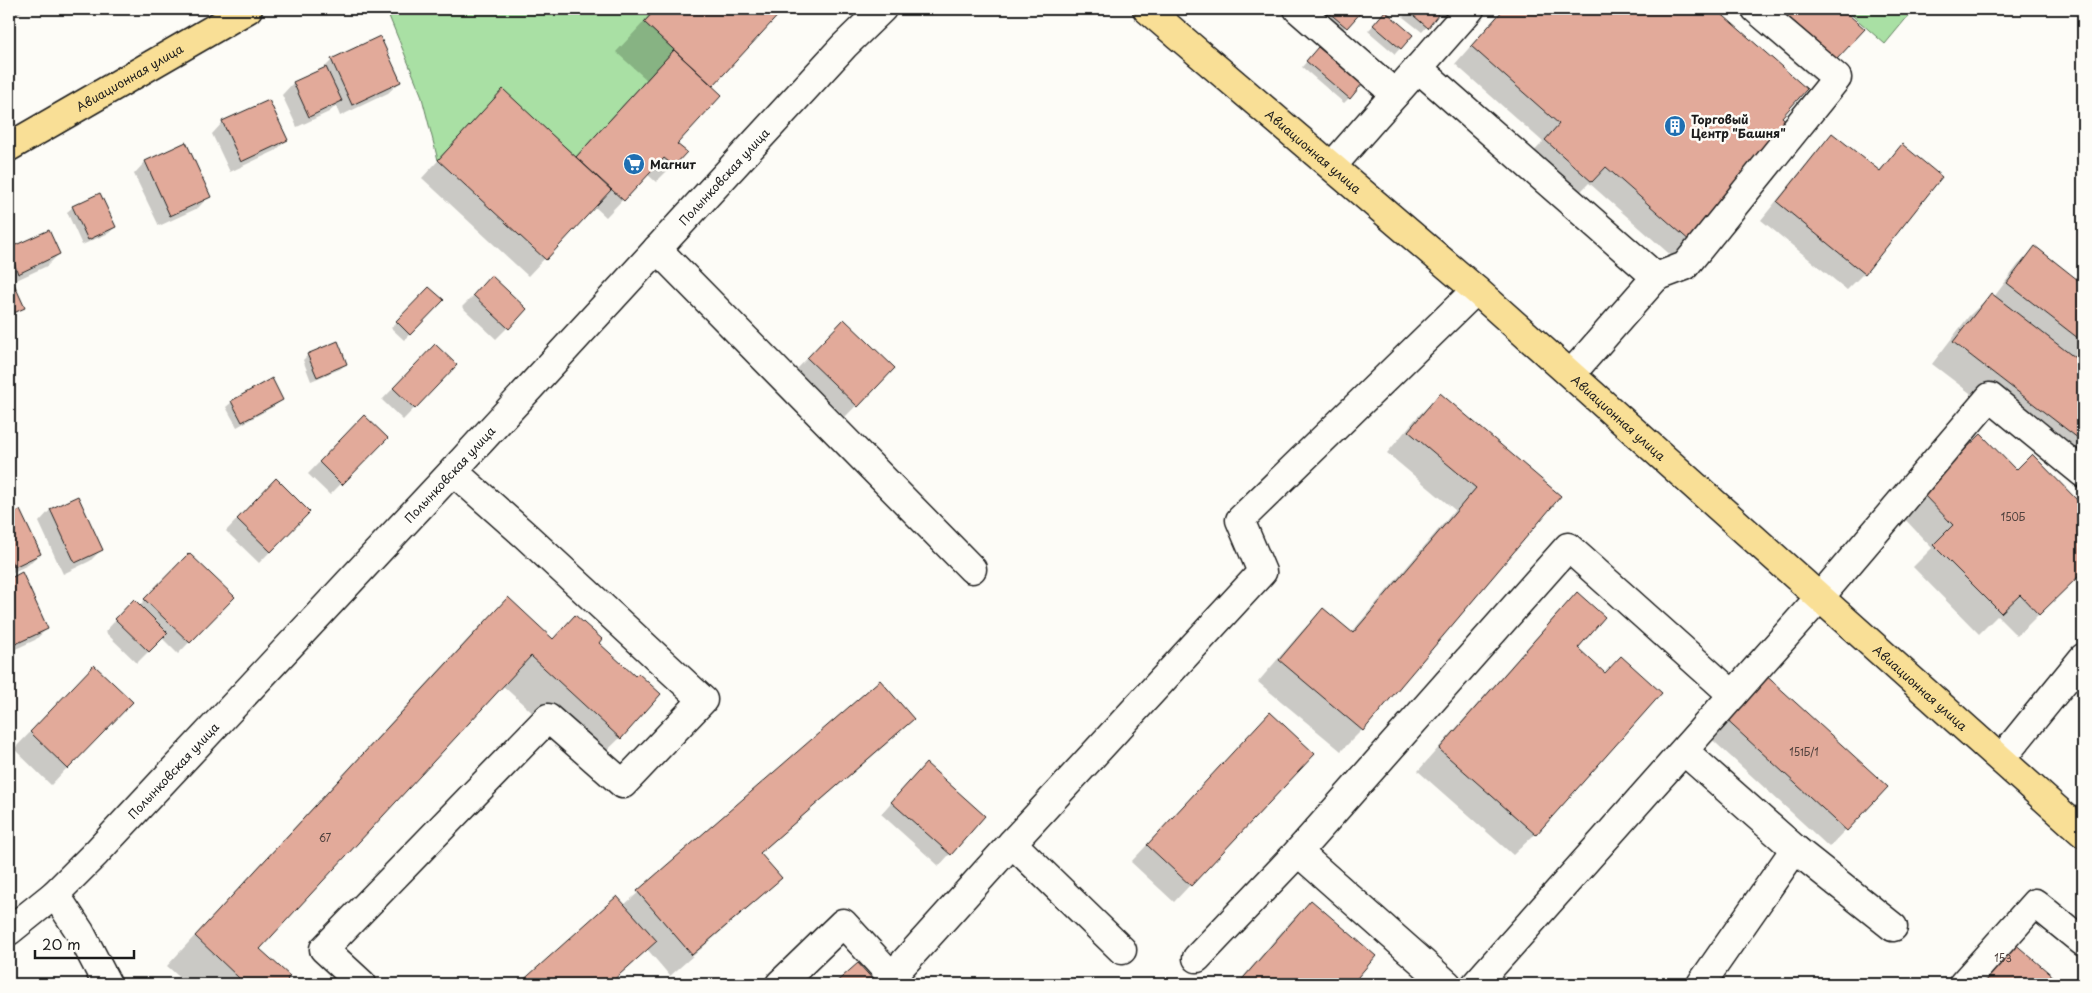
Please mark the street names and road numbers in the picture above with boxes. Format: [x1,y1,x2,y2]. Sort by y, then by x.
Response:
street label: Авиационная улица [72,39,187,116]
street label: Авиационная улица [1262,105,1366,198]
street label: Полынковская улица [675,124,774,229]
street label: Авиационная улица [1567,371,1670,465]
street label: Полынковская улица [400,422,499,527]
street label: Авиационная улица [1869,641,1972,735]
street label: Полынковская улица [123,718,223,823]

